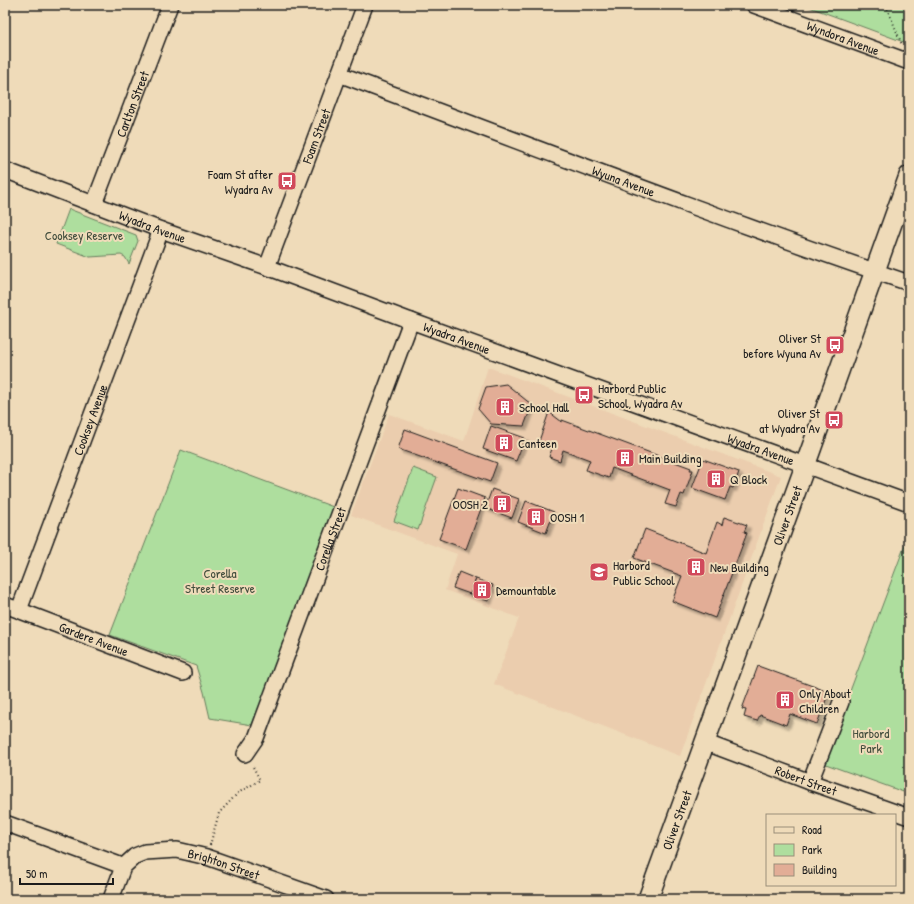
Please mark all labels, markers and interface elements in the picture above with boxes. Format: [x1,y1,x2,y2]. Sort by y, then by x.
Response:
street label: Wyndora Avenue [804,16,882,59]
street label: Carlton Street [111,68,153,140]
street label: Foam Street [297,105,335,167]
street label: Wyuna Avenue [590,161,658,201]
place label: Foam St after Wyadra Av [207,165,274,198]
bus stop icon: Foam St after Wyadra Av [276,170,298,192]
street label: Wyadra Avenue [117,206,188,247]
park label: Cooksey Reserve [45,226,123,244]
street label: Wyadra Avenue [421,317,493,358]
place label: Oliver St before Wyuna Av [743,329,822,362]
bus stop icon: Oliver St before Wyuna Av [824,334,846,356]
place label: Harbord Public School, Wyadra Av [598,379,683,412]
street label: Cooksey Avenue [69,382,112,458]
bus stop icon: Harbord Public School, Wyadra Av [573,384,595,406]
building icon: School Hall [494,396,516,418]
place label: School Hall [519,398,570,416]
place label: Oliver St at Wyadra Av [759,404,821,437]
bus stop icon: Oliver St at Wyadra Av [823,409,845,431]
street label: Wyadra Avenue [725,429,797,469]
building icon: Canteen [493,432,515,454]
place label: Canteen [518,434,557,452]
building icon: Main Building [614,447,636,469]
place label: Main Building [639,449,702,467]
building icon: Q Block [705,468,727,490]
place label: Q Block [730,470,768,488]
street label: Oliver Street [768,483,806,548]
building icon: OOSH 2 [491,493,513,515]
place label: OOSH 2 [452,495,488,513]
street label: Corella Street [310,504,350,573]
building icon: OOSH 1 [525,506,547,528]
place label: OOSH 1 [550,508,584,526]
place label: Harbord Public School [613,556,675,589]
building icon: New Building [685,556,707,578]
place label: New Building [710,558,769,576]
school or university icon: Harbord Public School [588,561,610,583]
park label: Corella Street Reserve [185,564,255,597]
building icon: Demountable [471,579,493,601]
place label: Demountable [496,581,556,599]
street label: Gardere Avenue [56,617,131,660]
place label: Only About Children [799,684,851,717]
building icon: Only About Children [774,689,796,711]
park label: Harbord Park [853,724,889,757]
street label: Robert Street [773,761,840,800]
street label: Oliver Street [658,787,696,852]
legend [766,814,896,886]
text: Road [802,821,822,838]
text: Park [802,841,822,858]
street label: Brighton Street [186,844,263,884]
scale bar [20,860,113,886]
text: Building [802,861,837,878]
text: 50 m [26,865,47,882]

